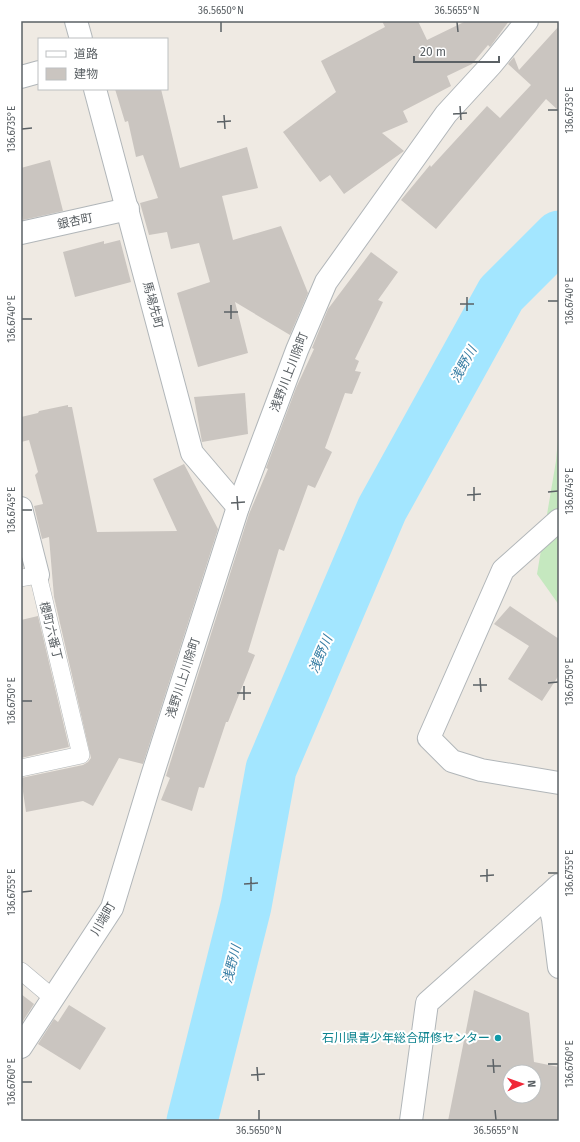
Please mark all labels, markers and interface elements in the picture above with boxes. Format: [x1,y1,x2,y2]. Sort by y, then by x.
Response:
text: 36.5650°N [198,5,244,17]
text: 36.5655°N [434,5,480,17]
legend [38,38,168,90]
scale bar [414,38,499,64]
text: 20 m [420,45,446,59]
text: 道路 [74,47,98,61]
text: 建物 [74,67,98,81]
text: 136.6735°E [564,87,576,133]
text: 136.6735°E [6,106,18,152]
street label: 銀杏町 [56,210,94,232]
text: 136.6740°E [564,277,576,325]
street label: 馬場先町 [140,280,166,330]
text: 136.6740°E [6,295,18,343]
street label: 浅野川上川除町 [267,330,311,414]
water label: 浅野川 [447,342,480,385]
text: 136.6745°E [564,468,576,514]
text: 136.6745°E [6,487,18,533]
street label: 櫻町六番丁 [37,600,65,662]
water label: 浅野川 [306,631,336,675]
street label: 浅野川上川除町 [163,636,203,720]
text: 136.6750°E [564,658,576,706]
text: 136.6750°E [6,677,18,725]
text: 136.6755°E [564,850,576,896]
text: 136.6755°E [6,869,18,915]
street label: 川端町 [88,900,118,938]
water label: 浅野川 [219,941,244,985]
place label: 石川県青少年総合研修センター [322,1031,490,1045]
marker: 石川県青少年総合研修センター [493,1033,503,1043]
text: 136.6760°E [564,1040,576,1088]
text: 136.6760°E [6,1058,18,1106]
north arrow [502,1064,542,1104]
text: N [525,1080,538,1088]
text: 36.5650°N [236,1125,282,1137]
text: 36.5655°N [473,1125,519,1137]

